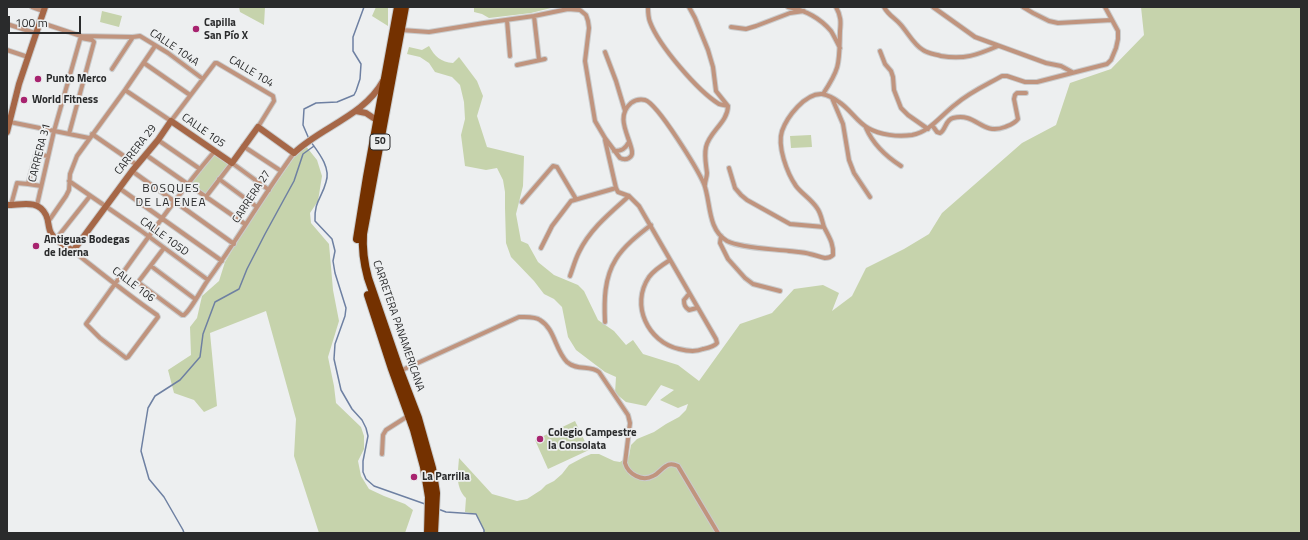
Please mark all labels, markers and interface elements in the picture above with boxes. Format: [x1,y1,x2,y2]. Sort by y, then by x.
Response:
scale bar [10,8,83,34]
text: 100 m [15,13,48,32]
place label: Capilla San Pío X [204,16,248,42]
marker: Capilla San Pío X [191,24,201,34]
street label: CALLE 104A [147,27,201,69]
street label: CALLE 104 [226,53,276,91]
place label: Punto Merco [46,72,107,86]
marker: Punto Merco [33,74,43,84]
place label: World Fitness [32,93,98,107]
marker: World Fitness [19,95,29,105]
street label: CALLE 105 [179,111,227,151]
street label: CARRERA 31 [26,122,54,184]
street label: CARRERA 29 [112,122,160,178]
road number: 50 [370,134,390,150]
street label: CARRERA 27 [230,168,274,226]
district label: BOSQUES DE LA ENEA [135,182,207,210]
street label: CALLE 105D [137,215,191,259]
place label: Antiguas Bodegas de Iderna [44,233,130,259]
marker: Antiguas Bodegas de Iderna [31,241,41,251]
street label: CARRETERA PANAMERICANA [369,259,427,393]
street label: CALLE 106 [109,265,157,305]
place label: Colegio Campestre la Consolata [548,426,637,452]
marker: Colegio Campestre la Consolata [535,434,545,444]
place label: La Parrilla [422,470,470,484]
marker: La Parrilla [409,472,419,482]

